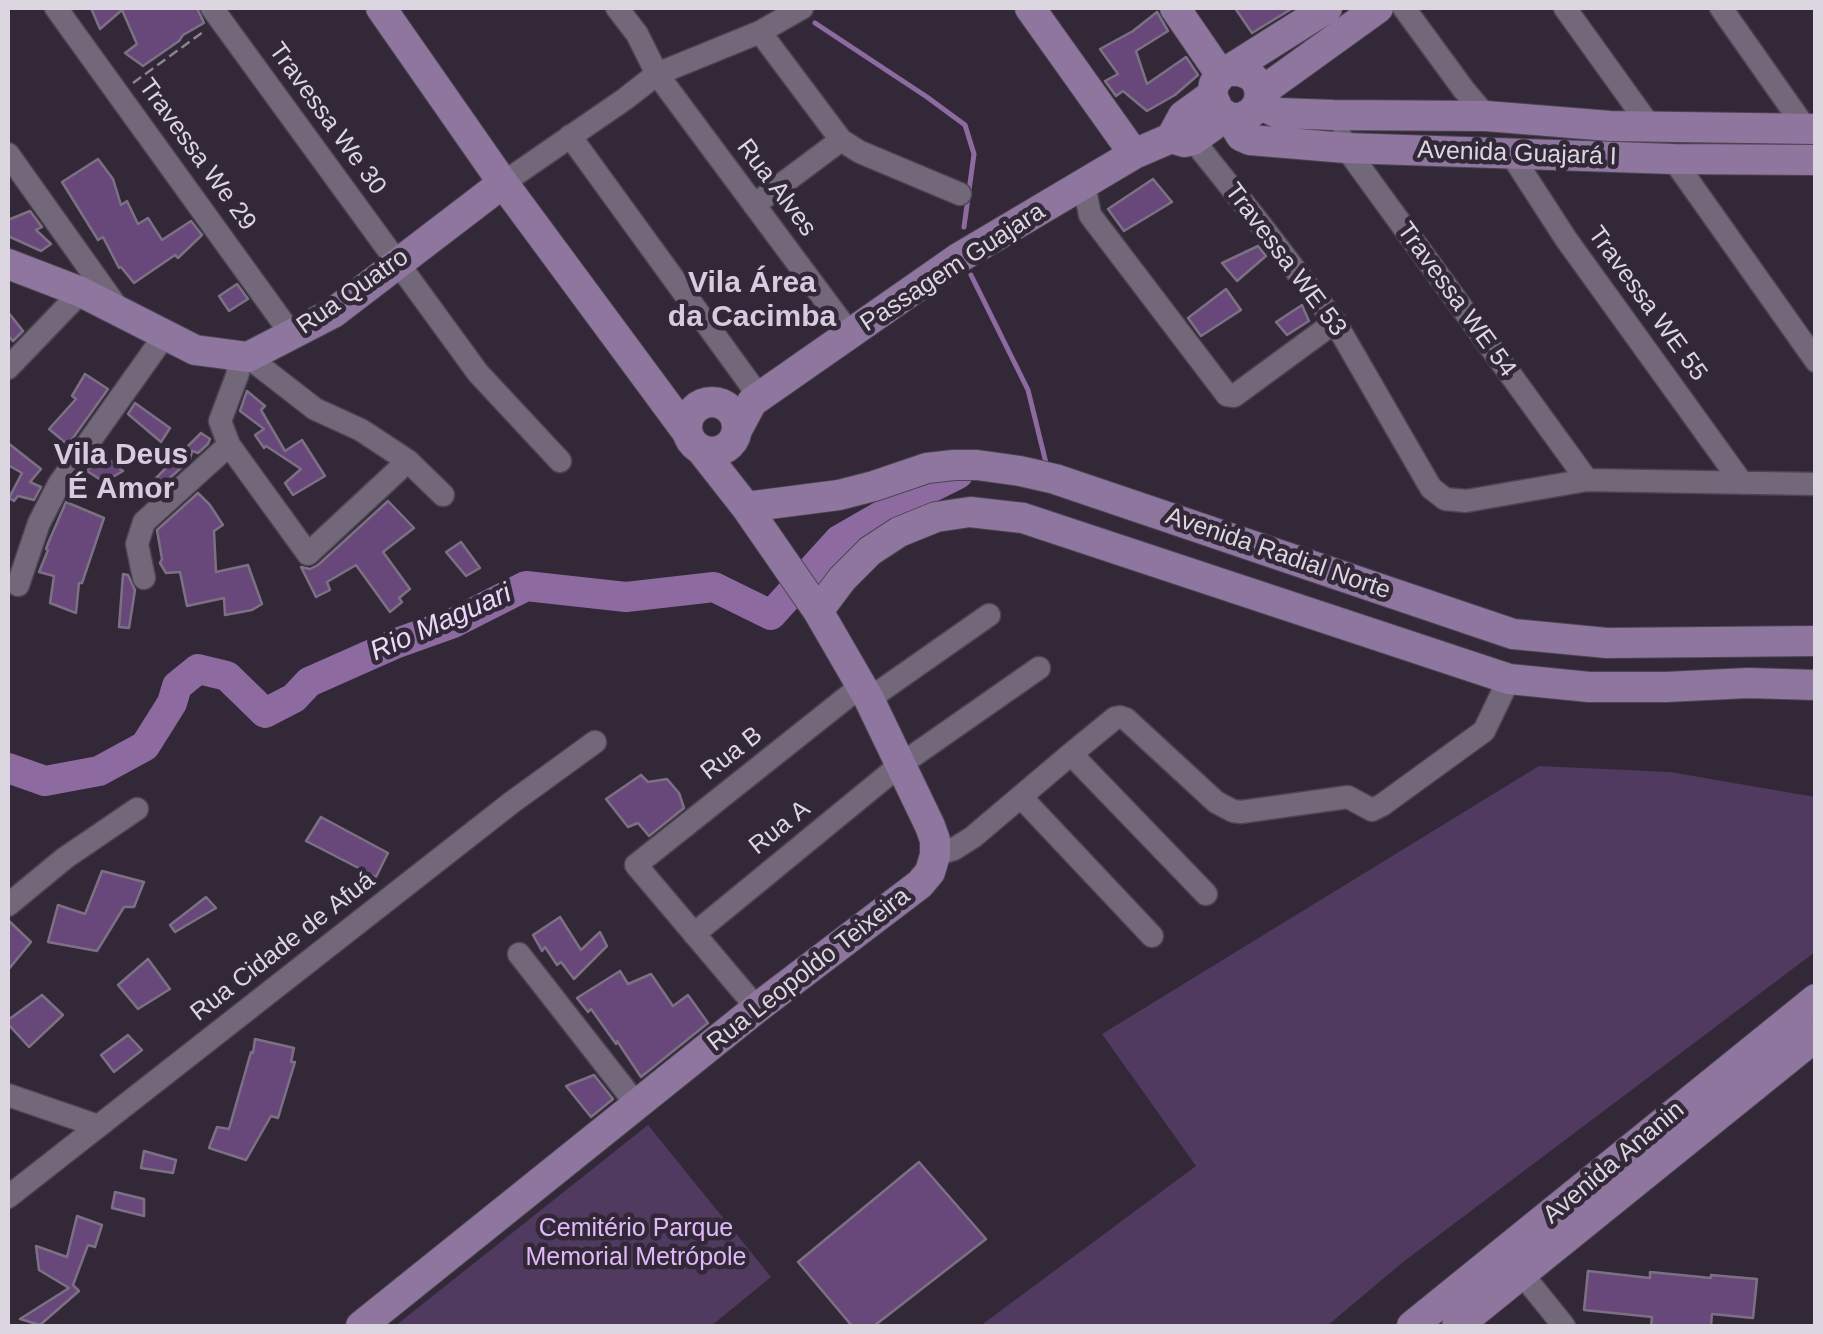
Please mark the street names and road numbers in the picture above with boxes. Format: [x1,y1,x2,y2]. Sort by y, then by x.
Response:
street label: Travessa We 30 [262,37,392,201]
street label: Travessa We 29 [132,73,262,237]
street label: Rua Alves [730,133,822,243]
street label: Avenida Guajará I [1417,136,1617,172]
street label: Travessa WE 53 [1218,178,1352,342]
street label: Passagem Guajara [855,197,1051,339]
street label: Travessa WE 54 [1390,217,1522,383]
street label: Travessa WE 55 [1581,221,1713,387]
street label: Rua Quatro [291,243,415,341]
street label: Avenida Radial Norte [1162,501,1394,607]
street label: Rua B [695,721,769,787]
street label: Rua A [744,794,816,862]
street label: Rua Cidade de Afuá [185,866,381,1028]
street label: Rua Leopoldo Teixeira [702,882,916,1058]
street label: Avenida Ananin [1537,1095,1691,1231]

